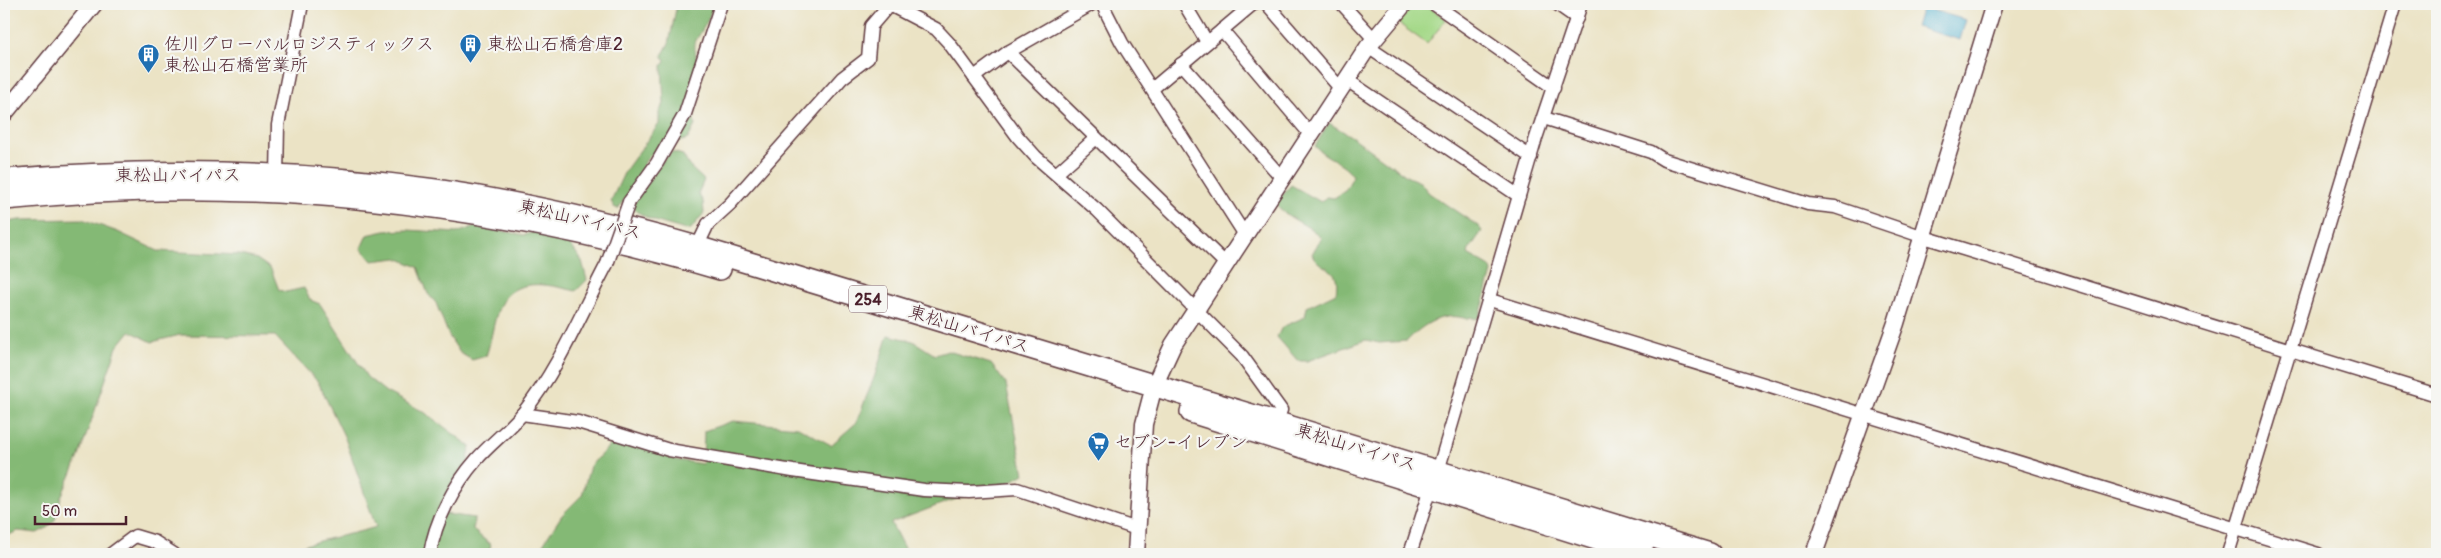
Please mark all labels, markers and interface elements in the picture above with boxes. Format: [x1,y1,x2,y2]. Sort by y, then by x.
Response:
building icon: 東松山石橋倉庫2 [459,32,483,63]
place label: 佐川グローバルロジスティックス 東松山石橋営業所 [164,33,434,77]
place label: 東松山石橋倉庫2 [487,33,623,56]
building icon: 佐川グローバルロジスティックス 東松山石橋営業所 [136,42,160,73]
street label: 東松山バイパス [115,164,241,187]
street label: 東松山バイパス [516,194,644,245]
road number: 254 [849,286,887,312]
street label: 東松山バイパス [905,300,1032,359]
street label: 東松山バイパス [1292,418,1419,477]
supermarket icon: セブン-イレブン [1086,430,1110,461]
place label: セブン-イレブン [1114,431,1248,454]
scale bar [35,493,126,525]
text: 50 m [42,502,77,521]

